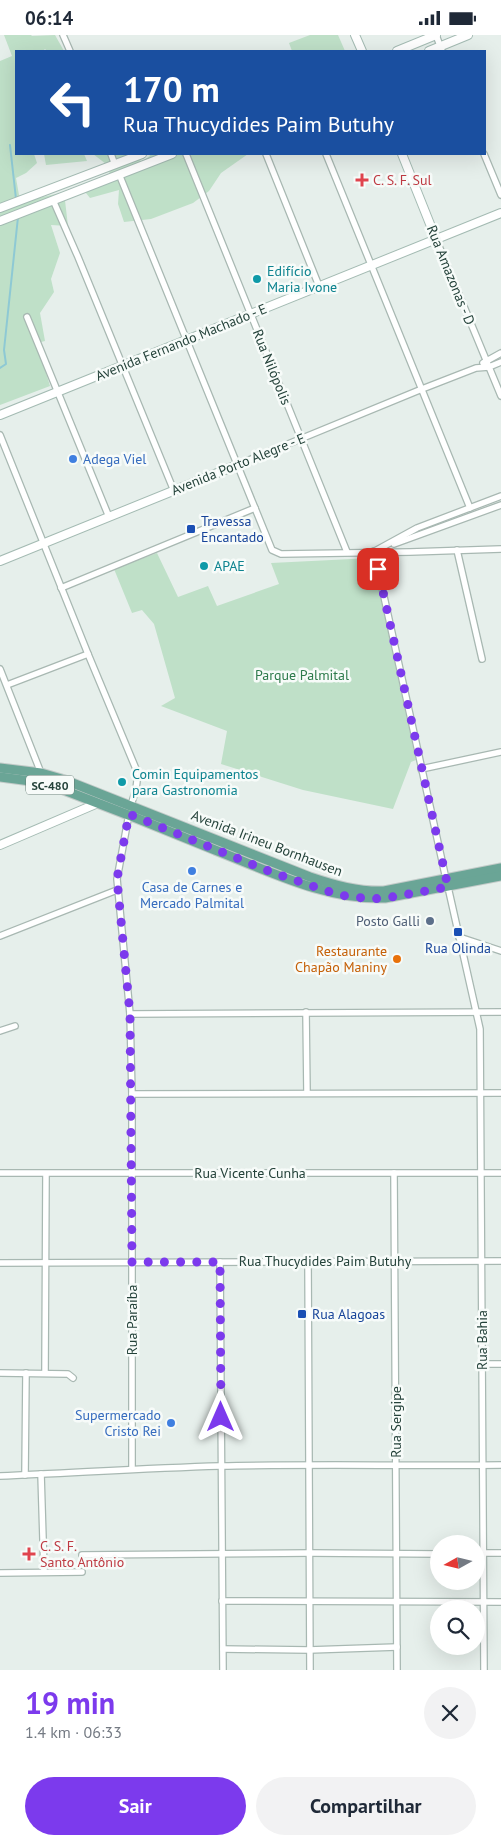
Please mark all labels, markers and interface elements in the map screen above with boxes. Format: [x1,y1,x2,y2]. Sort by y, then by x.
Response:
text: 06:14 [25,6,73,30]
text: 170 m [123,66,220,112]
icon: left [40,70,105,135]
text: Rua Thucydides Paim Butuhy [123,110,394,138]
place label: C. S. F. Sul [373,171,432,189]
marker: C. S. F. Sul [355,173,369,187]
street label: Rua Amazonas - D [423,223,479,327]
place label: Edifício Maria Ivone [267,262,337,296]
marker: Edifício Maria Ivone [251,273,263,285]
street label: Avenida Fernando Machado - E [93,299,269,385]
street label: Rua Nilópolis [249,327,295,408]
street label: Avenida Porto Alegre - E [168,429,308,499]
place label: Adega Viel [83,450,146,468]
marker: Adega Viel [67,453,79,465]
place label: Travessa Encantado [201,512,264,546]
marker: Travessa Encantado [185,523,197,535]
pin [357,548,399,590]
icon: arrive [364,555,392,583]
place label: APAE [214,557,245,575]
marker: APAE [198,560,210,572]
park label: Parque Palmital [255,666,349,684]
place label: Comin Equipamentos para Gastronomia [132,765,259,799]
road number: SC-480 [26,775,74,795]
marker: Comin Equipamentos para Gastronomia [116,776,128,788]
street label: Avenida Irineu Bornhausen [189,806,345,880]
marker: Casa de Carnes e Mercado Palmital [186,865,198,877]
place label: Casa de Carnes e Mercado Palmital [140,878,244,912]
place label: Posto Galli [356,912,420,930]
marker: Posto Galli [424,915,436,927]
marker: Rua Olinda [452,926,464,938]
place label: Rua Olinda [425,939,491,957]
place label: Restaurante Chapão Maniny [295,942,387,976]
marker: Restaurante Chapão Maniny [391,953,403,965]
street label: Rua Vicente Cunha [194,1164,306,1182]
street label: Rua Thucydides Paim Butuhy [239,1252,412,1270]
street label: Rua Paraíba [123,1285,141,1355]
place label: Rua Alagoas [312,1305,385,1323]
marker: Rua Alagoas [296,1308,308,1320]
street label: Rua Bahia [473,1310,491,1370]
street label: Rua Sergipe [387,1386,405,1458]
position arrow [194,1390,246,1442]
place label: Supermercado Cristo Rei [75,1406,161,1440]
marker: Supermercado Cristo Rei [165,1417,177,1429]
north arrow [430,1535,485,1590]
map controls [430,1535,485,1655]
place label: C. S. F. Santo Antônio [40,1537,124,1571]
marker: C. S. F. Santo Antônio [22,1547,36,1561]
button: search [430,1600,485,1655]
text: 19 min [25,1683,115,1722]
button: close [424,1687,476,1739]
text: 1.4 km · 06:33 [25,1722,122,1742]
button: Sair [25,1777,246,1835]
button: Compartilhar [256,1777,476,1835]

